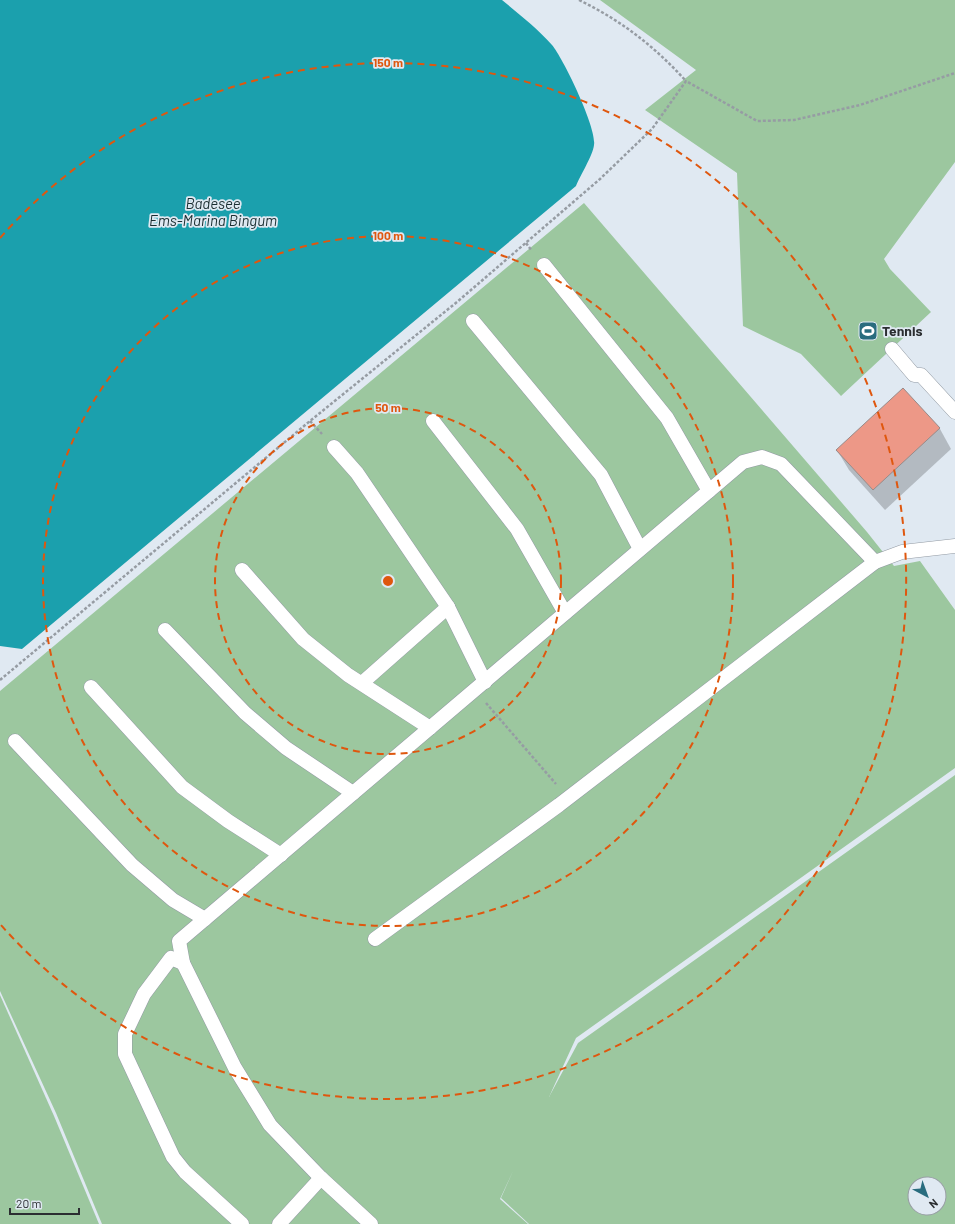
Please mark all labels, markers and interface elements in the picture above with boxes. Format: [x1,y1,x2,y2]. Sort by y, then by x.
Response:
text: 150 m [373,55,403,69]
water label: Badesee Ems-Marina Bingum [149,194,277,229]
text: 100 m [373,228,403,242]
sports icon: Tennis [857,320,879,342]
place label: Tennis [882,322,923,339]
text: 50 m [375,400,401,414]
centre of rings [381,574,395,588]
north arrow [907,1176,947,1216]
scale bar [10,1190,79,1216]
text: 20 m [16,1196,42,1210]
text: N [927,1197,941,1211]

